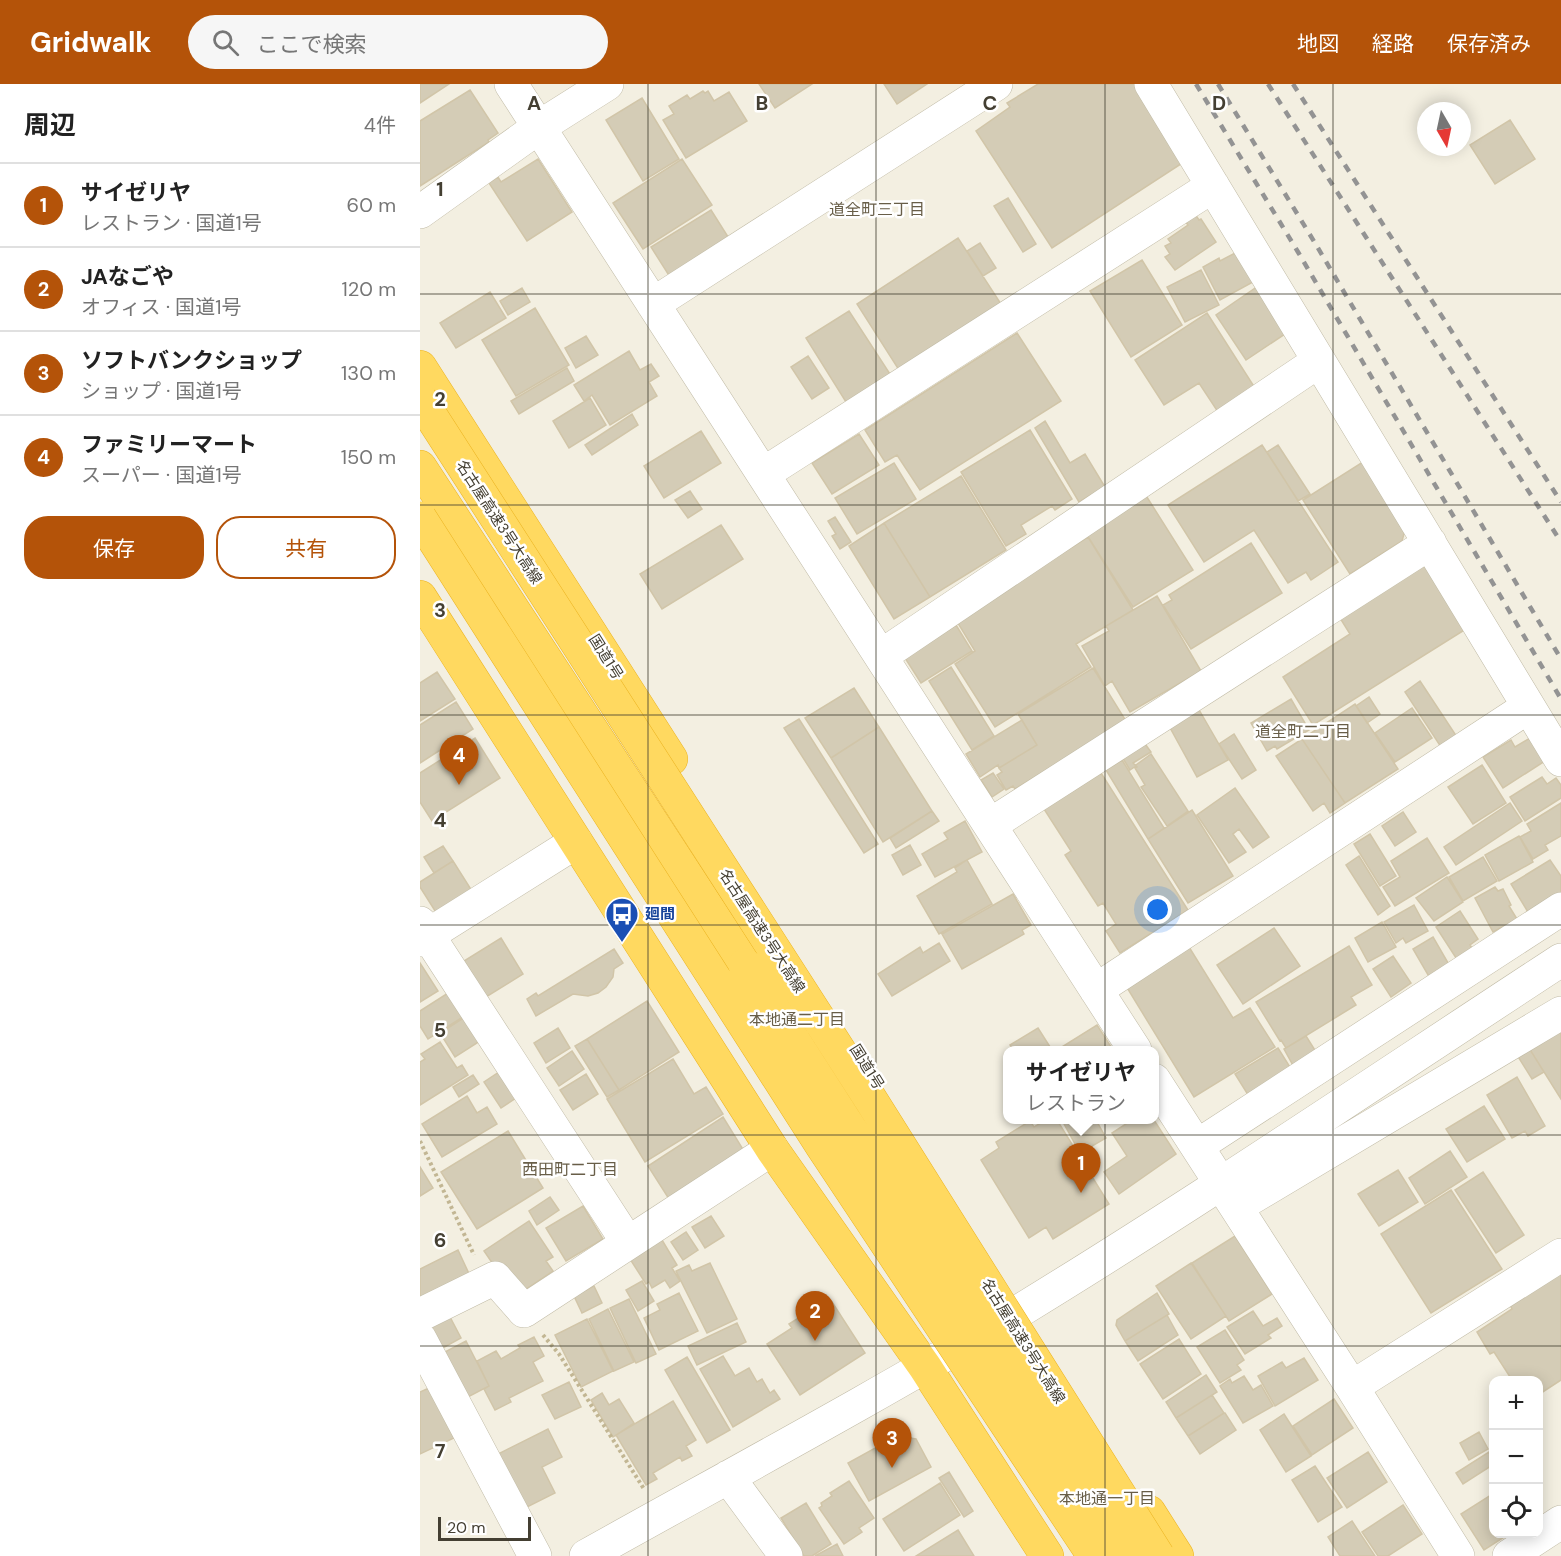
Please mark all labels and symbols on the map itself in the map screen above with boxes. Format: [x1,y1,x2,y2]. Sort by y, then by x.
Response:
text: A [527,90,541,116]
text: B [756,90,768,116]
text: C [983,90,997,116]
text: D [1212,90,1226,116]
north arrow [1417,102,1471,156]
text: 1 [436,176,444,202]
district label: 道全町三丁目 [829,199,925,220]
text: 2 [434,386,446,412]
street label: 名古屋高速3号大高線 [451,456,547,588]
text: 3 [434,597,446,623]
street label: 国道1号 [584,631,628,683]
district label: 道全町二丁目 [1255,721,1351,742]
pin: 4 [440,736,478,785]
text: 4 [434,807,447,833]
street label: 名古屋高速3号大高線 [714,865,810,997]
your location [1143,895,1172,924]
bus stop icon: 廻間 [604,896,640,943]
place label: 廻間 [645,904,675,924]
district label: 本地通二丁目 [749,1009,845,1030]
text: 5 [434,1017,446,1043]
street label: 国道1号 [845,1041,889,1093]
pin: 1 [1062,1144,1100,1193]
district label: 西田町二丁目 [522,1159,618,1180]
text: 6 [434,1227,446,1253]
street label: 名古屋高速3号大高線 [976,1275,1070,1407]
pin: 2 [796,1292,834,1341]
pin: 3 [872,1418,912,1468]
text: 7 [435,1438,446,1464]
district label: 本地通一丁目 [1059,1488,1155,1509]
scale bar [438,1514,531,1542]

